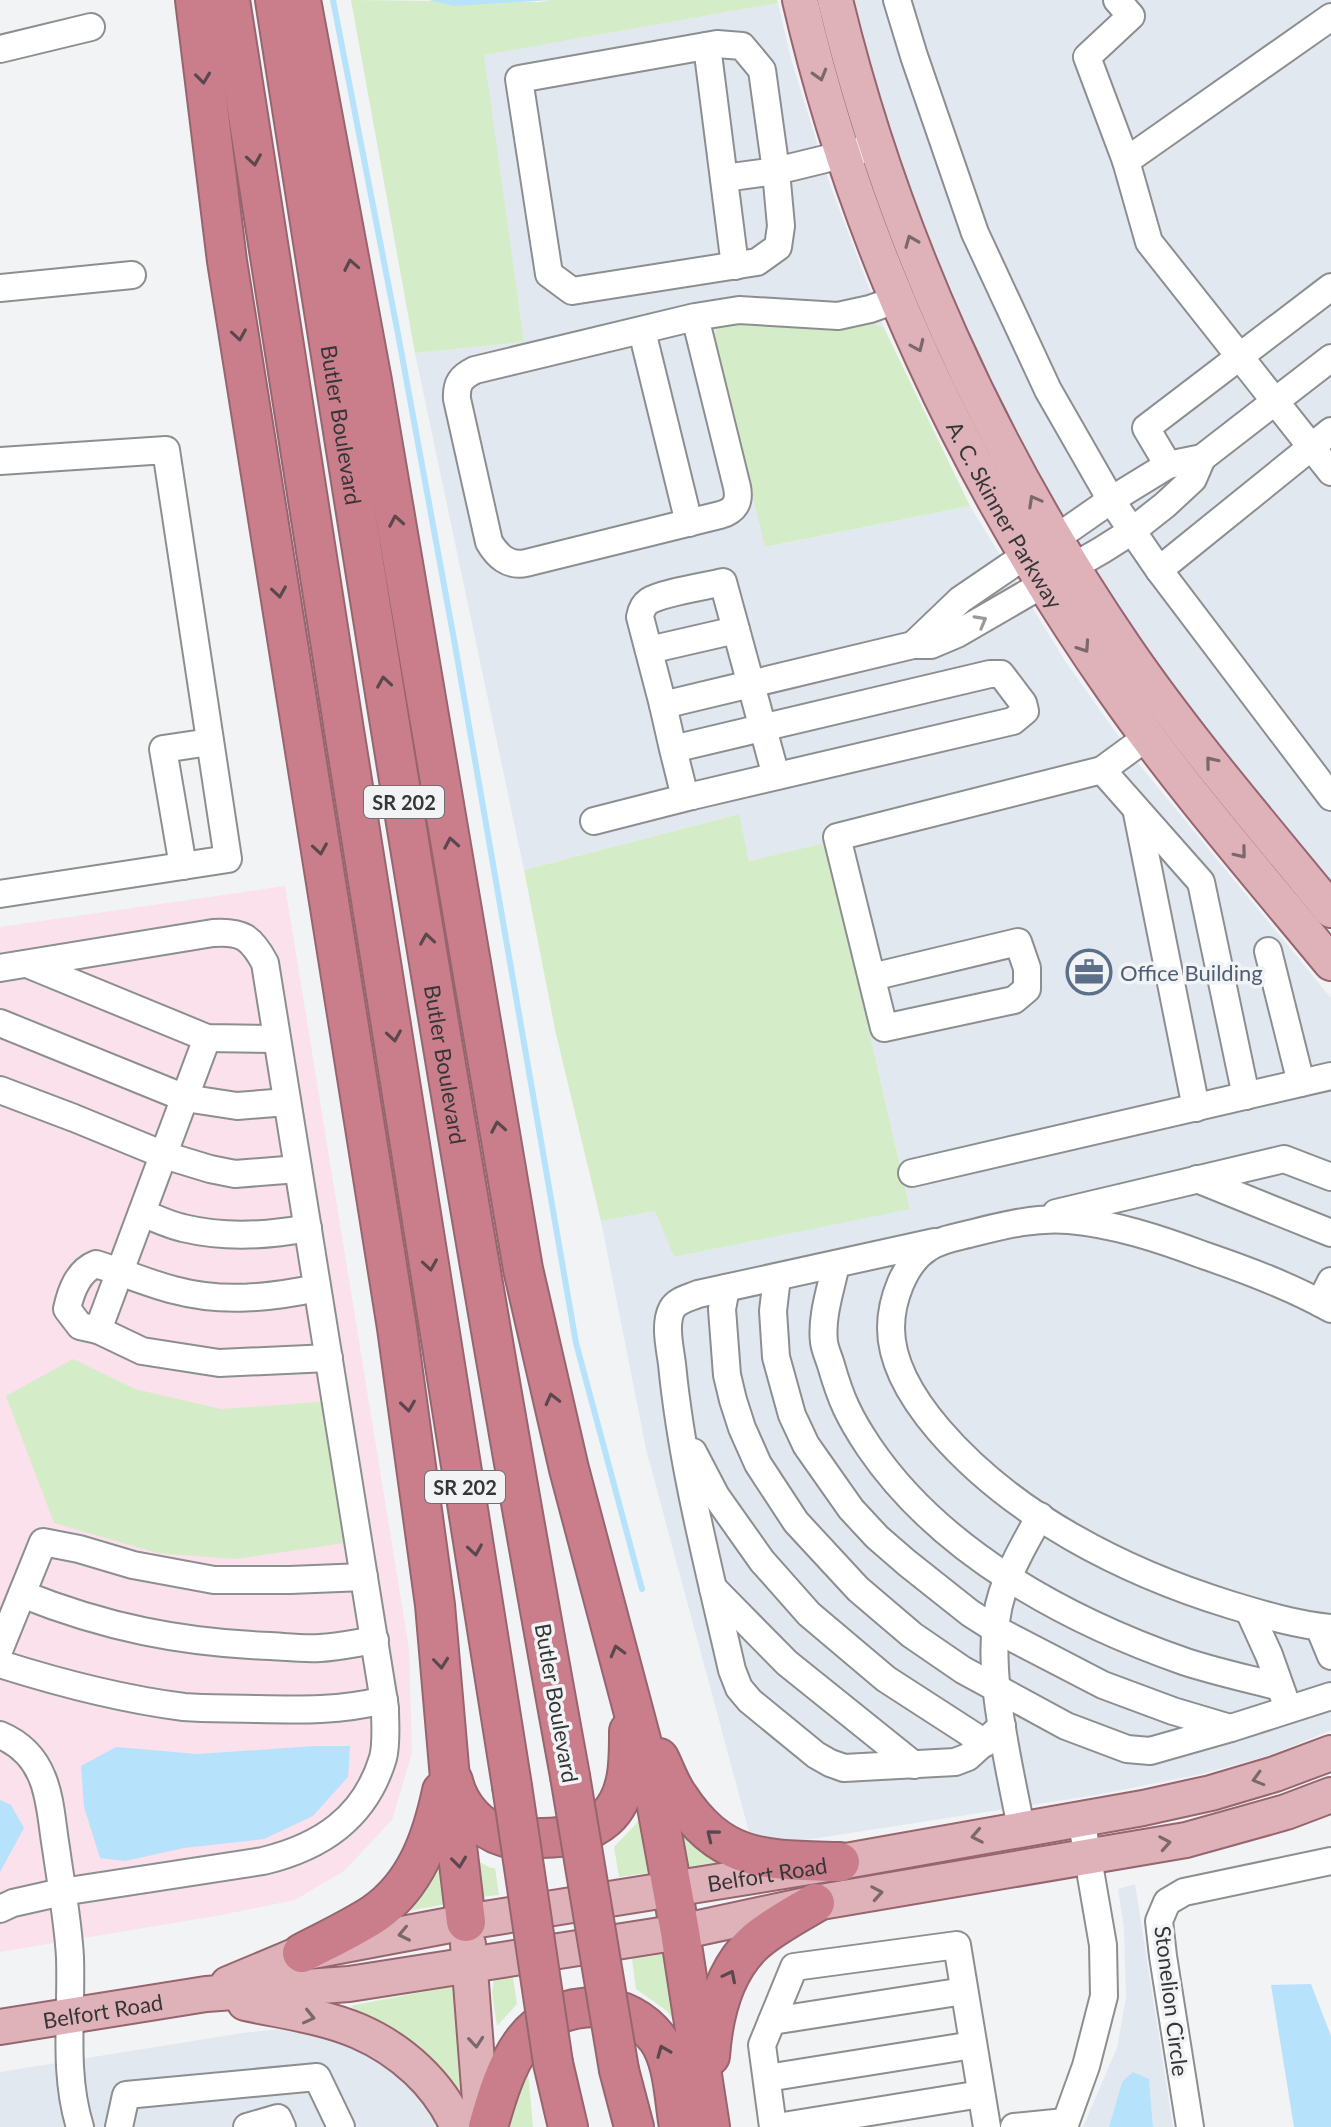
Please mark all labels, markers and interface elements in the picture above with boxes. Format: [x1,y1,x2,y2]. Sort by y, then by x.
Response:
one-way arrow [811,68,827,82]
one-way arrow [195,71,212,84]
one-way arrow [245,153,262,167]
one-way arrow [904,235,921,249]
one-way arrow [344,258,361,271]
one-way arrow [229,328,246,342]
one-way arrow [908,338,924,352]
street label: Butler Boulevard [316,343,368,507]
street label: A. C. Skinner Parkway [942,416,1069,614]
one-way arrow [1028,495,1044,510]
one-way arrow [389,514,406,528]
one-way arrow [270,585,287,599]
one-way arrow [972,615,987,631]
one-way arrow [1074,638,1089,652]
one-way arrow [377,676,394,689]
one-way arrow [1206,757,1221,772]
road number: SR 202 [364,786,444,818]
one-way arrow [443,837,460,850]
one-way arrow [311,842,328,856]
one-way arrow [1232,844,1246,859]
one-way arrow [419,932,436,946]
office icon: Office Building [1065,948,1113,996]
place label: Office Building [1120,959,1263,986]
street label: Butler Boulevard [419,982,473,1146]
one-way arrow [385,1029,402,1042]
one-way arrow [490,1121,507,1134]
one-way arrow [421,1258,438,1272]
one-way arrow [544,1393,561,1407]
one-way arrow [399,1399,416,1412]
road number: SR 202 [425,1471,505,1503]
one-way arrow [465,1543,482,1557]
street label: Butler Boulevard [530,1621,584,1785]
one-way arrow [610,1644,626,1658]
one-way arrow [432,1657,449,1670]
one-way arrow [1251,1770,1265,1786]
one-way arrow [970,1827,984,1844]
one-way arrow [707,1830,722,1845]
one-way arrow [1159,1836,1172,1853]
street label: Belfort Road [705,1851,829,1897]
one-way arrow [450,1856,467,1869]
one-way arrow [870,1885,883,1902]
street label: Stonelion Circle [1149,1924,1195,2078]
one-way arrow [398,1925,412,1942]
one-way arrow [721,1970,736,1985]
street label: Belfort Road [41,1988,165,2033]
one-way arrow [302,2008,315,2025]
one-way arrow [467,2036,484,2049]
one-way arrow [656,2045,672,2059]

